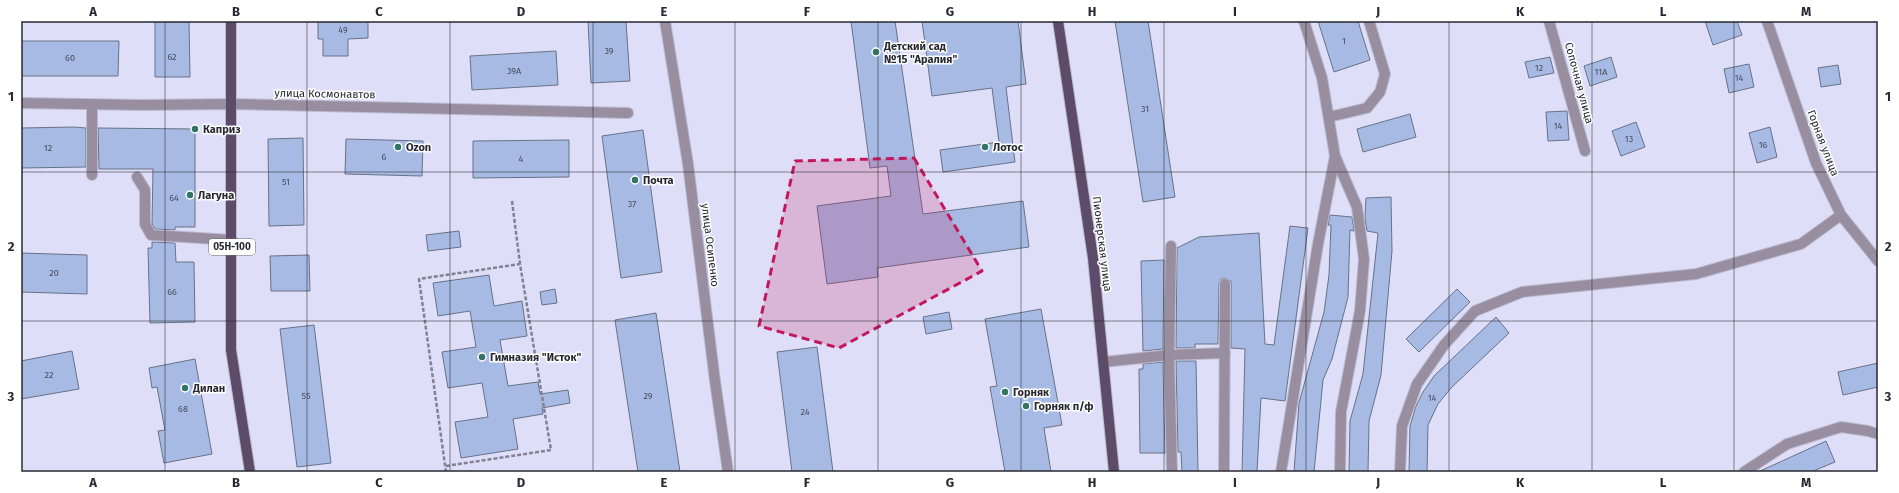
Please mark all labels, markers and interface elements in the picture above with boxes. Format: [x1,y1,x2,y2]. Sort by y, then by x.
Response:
text: A [88,4,97,19]
text: B [232,4,240,19]
text: C [375,4,383,19]
text: D [517,4,526,19]
text: E [661,4,668,19]
text: F [804,4,811,19]
text: G [946,4,954,19]
text: H [1088,4,1096,19]
text: I [1233,4,1237,19]
text: J [1375,4,1380,19]
text: K [1516,4,1525,19]
text: L [1660,4,1667,19]
text: M [1801,4,1811,19]
house number: 49 [338,25,348,35]
house number: 1 [1342,36,1346,46]
place label: Детский сад №15 "Аралия" [883,40,957,66]
street label: Сопочная улица [1562,41,1596,125]
house number: 39 [604,46,614,56]
marker: Детский сад №15 "Аралия" [871,47,881,57]
house number: 62 [167,52,177,62]
house number: 60 [65,53,75,63]
house number: 12 [1535,63,1543,73]
house number: 39А [507,66,522,76]
house number: 11А [1595,67,1608,77]
house number: 14 [1735,73,1744,83]
street label: улица Космонавтов [274,87,376,101]
text: 1 [8,89,14,104]
text: 1 [1885,89,1891,104]
house number: 31 [1141,104,1149,114]
street label: Горная улица [1804,108,1842,178]
house number: 14 [1554,121,1563,131]
place label: Каприз [203,123,241,136]
marker: Каприз [190,124,200,134]
house number: 13 [1625,134,1633,144]
house number: 16 [1759,140,1768,150]
place label: Ozon [406,141,431,154]
place label: Лотос [993,141,1024,154]
marker: Ozon [393,142,403,152]
marker: Лотос [980,142,990,152]
house number: 12 [44,143,52,153]
house number: 6 [382,152,387,162]
house number: 4 [519,154,524,164]
place label: Почта [643,174,674,187]
marker: Почта [630,175,640,185]
house number: 51 [282,177,290,187]
place label: Лагуна [198,189,234,202]
marker: Лагуна [185,190,195,200]
house number: 64 [169,193,179,203]
street label: Пионерская улица [1090,196,1114,292]
house number: 37 [628,199,636,209]
street label: улица Осипенко [698,202,722,288]
text: 2 [8,239,15,254]
road number: 05Н-100 [209,239,255,255]
text: 2 [1885,239,1892,254]
house number: 20 [49,268,59,278]
house number: 66 [167,287,177,297]
place label: Гимназия "Исток" [490,351,582,364]
marker: Гимназия "Исток" [477,352,487,362]
house number: 22 [45,370,53,380]
place label: Дилан [192,382,225,395]
marker: Дилан [180,383,190,393]
place label: Горняк [1013,386,1050,399]
marker: Горняк [1000,387,1010,397]
text: 3 [7,389,15,404]
text: 3 [1884,389,1892,404]
house number: 55 [302,391,311,401]
house number: 29 [643,391,653,401]
house number: 14 [1428,393,1437,403]
place label: Горняк п/ф [1034,400,1094,413]
marker: Горняк п/ф [1021,401,1031,411]
house number: 68 [178,404,188,414]
house number: 24 [800,407,810,417]
text: A [88,475,97,490]
text: B [232,475,240,490]
text: C [375,475,383,490]
text: D [517,475,526,490]
text: E [661,475,668,490]
text: F [804,475,811,490]
text: G [946,475,954,490]
text: H [1088,475,1096,490]
text: I [1233,475,1237,490]
text: J [1375,475,1380,490]
text: K [1516,475,1525,490]
text: L [1660,475,1667,490]
text: M [1801,475,1811,490]

